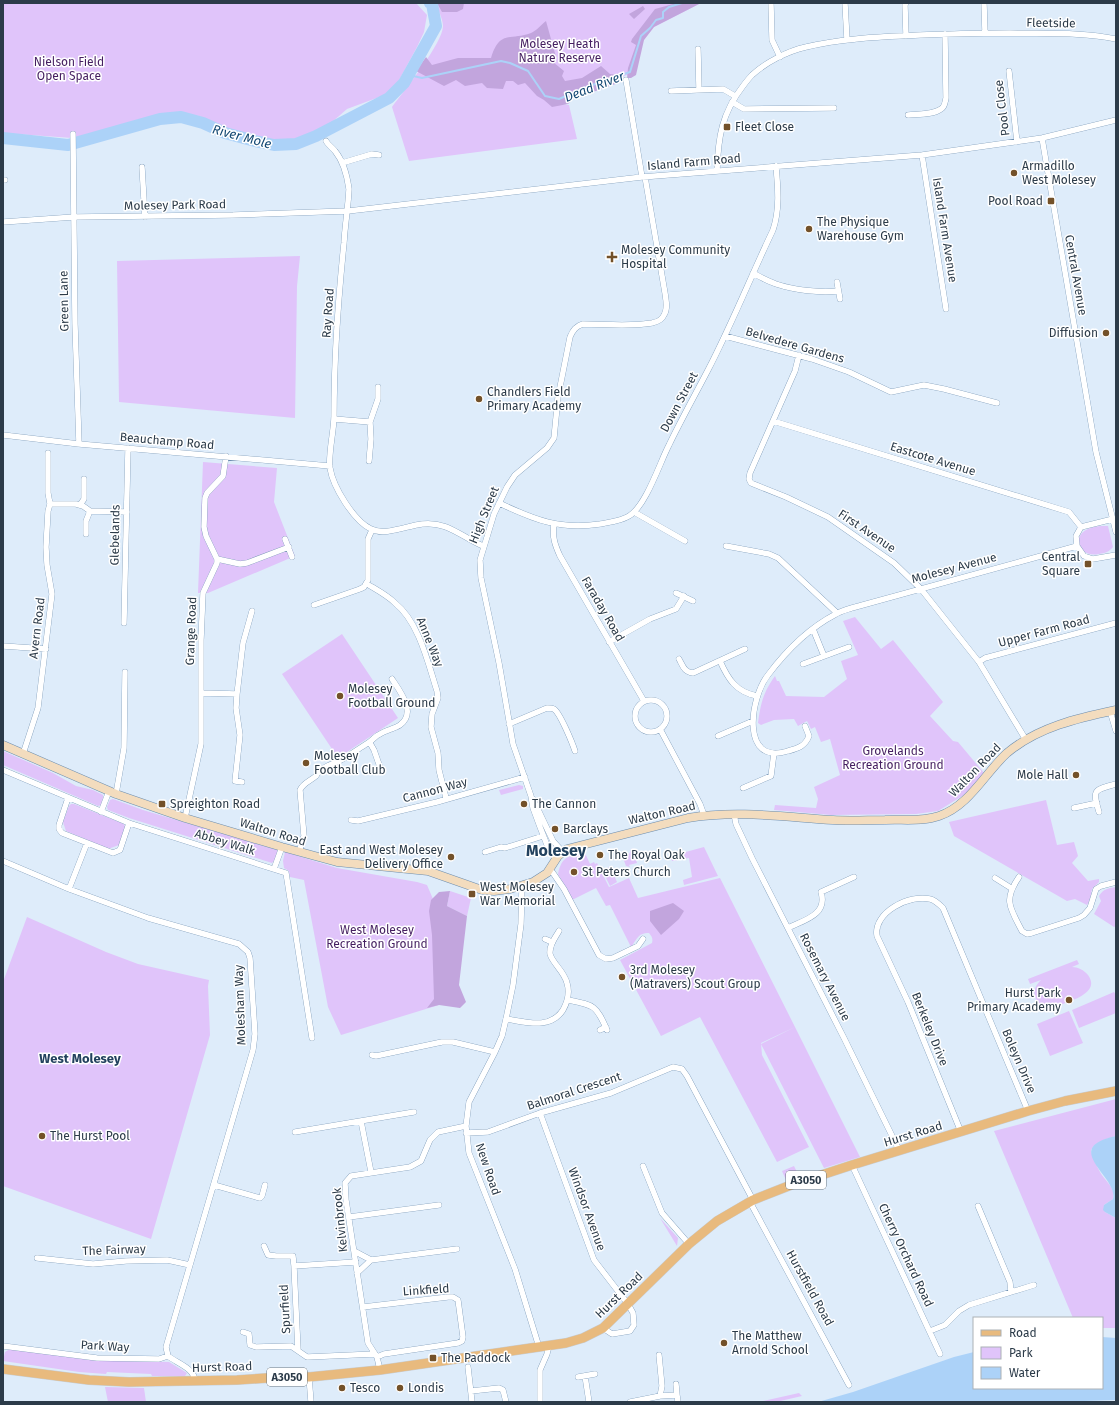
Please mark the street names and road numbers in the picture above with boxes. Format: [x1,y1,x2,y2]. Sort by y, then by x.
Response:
street label: Fleetside [1026,16,1076,30]
street label: Pool Close [992,79,1012,137]
street label: Island Farm Road [647,151,741,173]
street label: Island Farm Avenue [930,176,960,284]
street label: Molesey Park Road [124,197,226,213]
street label: Central Avenue [1062,234,1090,316]
street label: Green Lane [56,270,72,332]
street label: Ray Road [319,287,337,339]
street label: Belvedere Gardens [744,324,846,366]
street label: Down Street [657,369,701,434]
street label: Beauchamp Road [119,430,215,452]
street label: Eastcote Avenue [889,439,977,479]
street label: High Street [466,484,502,546]
street label: Glebelands [107,504,123,566]
street label: First Avenue [836,507,898,555]
street label: Molesey Avenue [910,550,998,586]
street label: Faraday Road [579,574,627,644]
street label: Avern Road [26,596,48,660]
street label: Grange Road [183,596,199,666]
street label: Upper Farm Road [997,612,1091,650]
street label: Anne Way [414,615,446,669]
street label: Walton Road [946,740,1004,800]
street label: Cannon Way [401,775,469,805]
street label: Walton Road [627,798,697,828]
street label: Walton Road [238,815,308,849]
street label: Abbey Walk [193,826,258,858]
street label: Rosemary Avenue [797,931,853,1023]
street label: Molesham Way [232,964,248,1046]
street label: Berkeley Drive [909,990,951,1068]
street label: Boleyn Drive [999,1027,1039,1095]
street label: Balmoral Crescent [525,1069,623,1113]
street label: Hurst Road [882,1118,944,1150]
street label: New Road [473,1141,503,1197]
street label: Windsor Avenue [565,1165,609,1253]
road number: A3050 [786,1171,826,1189]
street label: Kelvinbrook [330,1186,350,1253]
street label: Cherry Orchard Road [876,1201,936,1309]
street label: The Fairway [82,1242,146,1258]
street label: Hurstfield Road [783,1248,837,1328]
street label: Hurst Road [592,1269,646,1321]
street label: Linkfield [402,1281,450,1299]
street label: Spurfield [277,1284,293,1334]
street label: Park Way [80,1338,130,1354]
street label: Hurst Road [192,1359,252,1375]
road number: A3050 [267,1368,307,1386]

